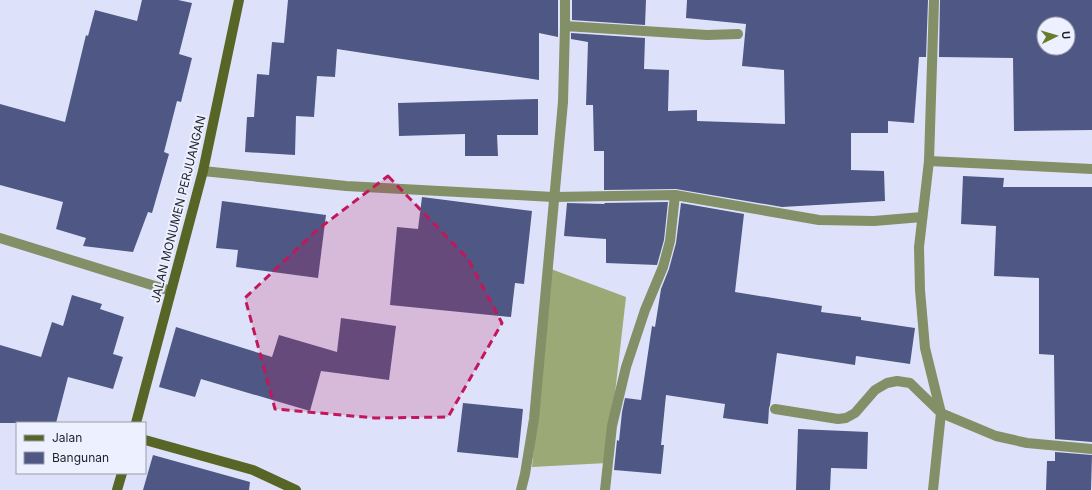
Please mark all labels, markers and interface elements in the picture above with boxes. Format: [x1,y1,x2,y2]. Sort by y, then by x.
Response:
north arrow [1036,16,1076,56]
text: U [1059,31,1073,40]
street label: JALAN MONUMEN PERJUANGAN [147,114,209,304]
legend [16,422,146,474]
text: Jalan [52,430,82,445]
text: Bangunan [52,450,109,465]

